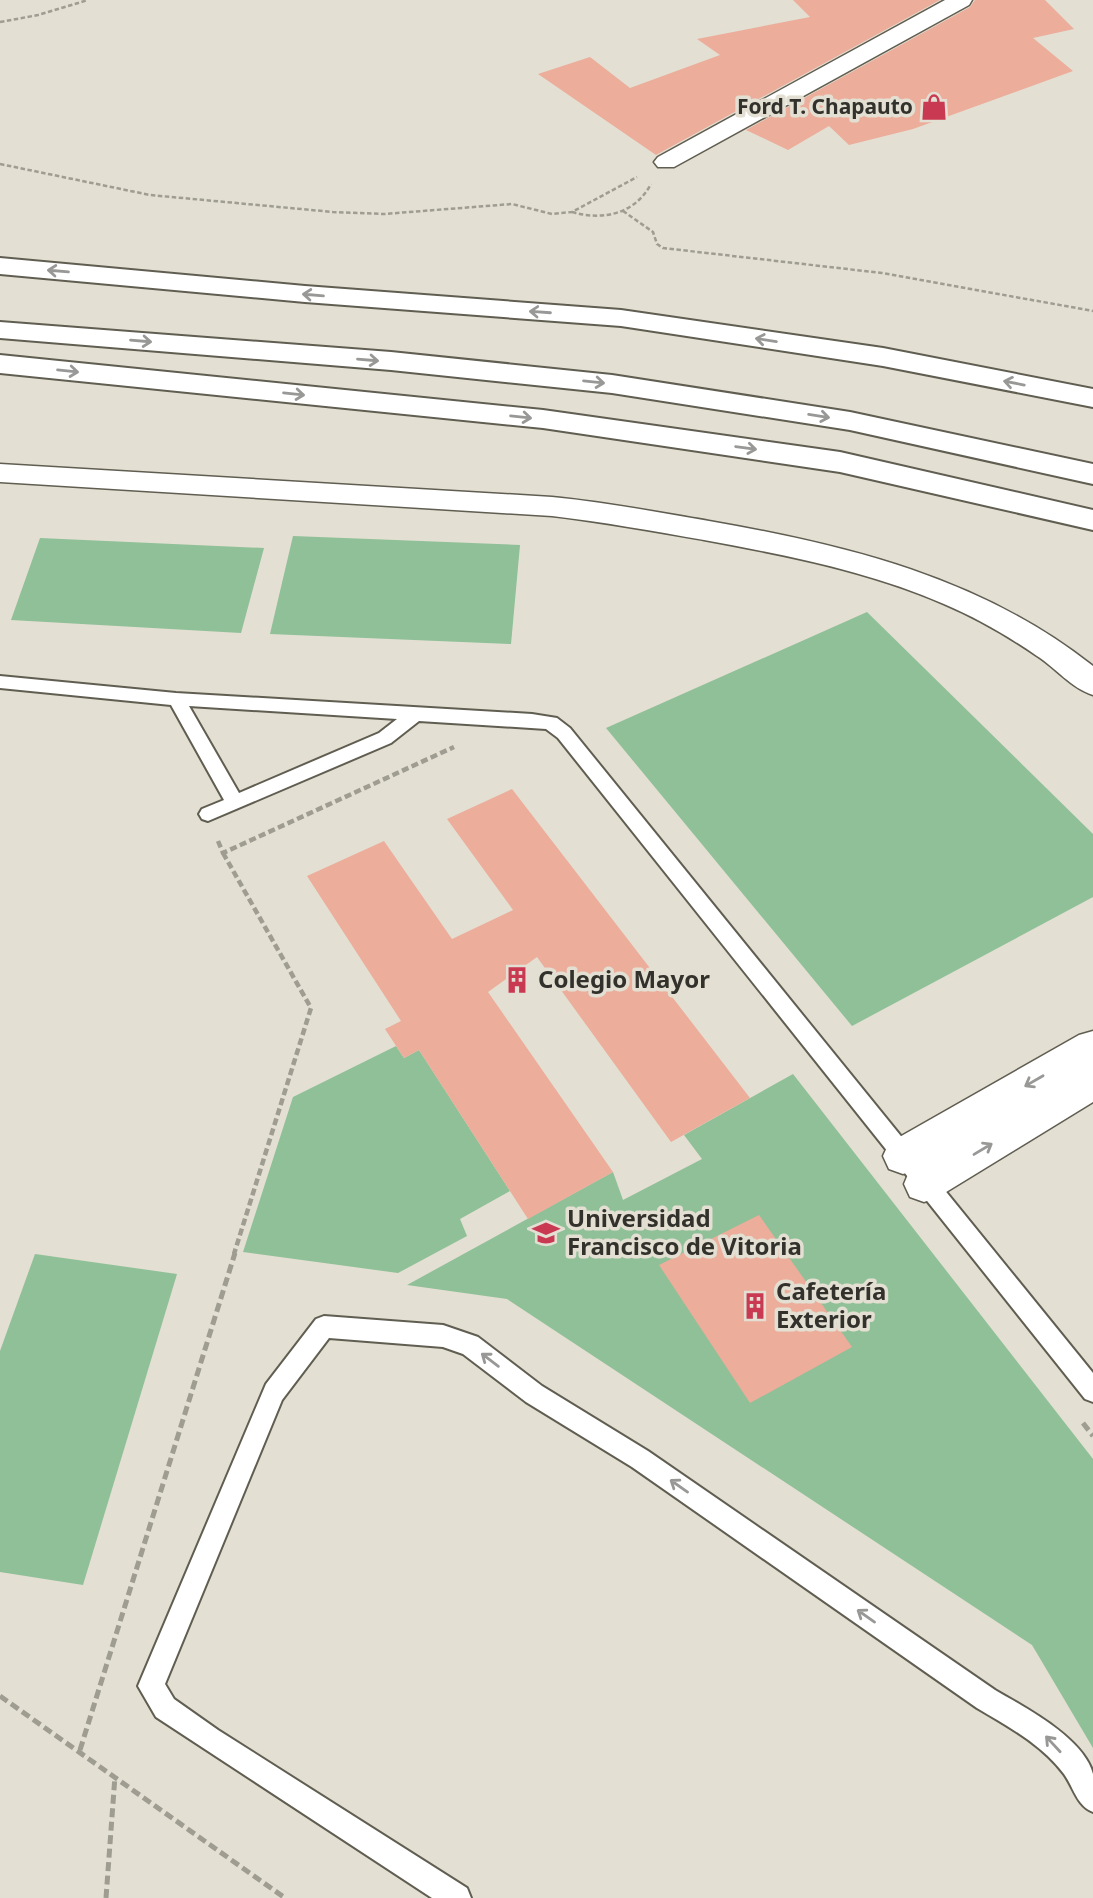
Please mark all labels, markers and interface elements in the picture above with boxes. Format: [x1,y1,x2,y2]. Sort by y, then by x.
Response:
place label: Ford T. Chapauto [737,92,913,120]
shop icon: Ford T. Chapauto [919,92,949,122]
one-way arrow [47,264,70,277]
one-way arrow [303,288,325,301]
one-way arrow [530,305,552,318]
one-way arrow [755,333,778,346]
one-way arrow [129,335,152,348]
one-way arrow [356,354,379,367]
one-way arrow [56,365,79,378]
one-way arrow [583,376,605,389]
one-way arrow [1003,376,1026,390]
one-way arrow [282,388,305,401]
one-way arrow [509,410,531,423]
one-way arrow [807,410,830,423]
one-way arrow [734,442,757,455]
place label: Colegio Mayor [538,962,710,995]
building icon: Colegio Mayor [502,965,532,995]
one-way arrow [1024,1074,1044,1088]
one-way arrow [972,1142,992,1156]
place label: Universidad Francisco de Vitoria [567,1201,802,1262]
school or university icon: Universidad Francisco de Vitoria [531,1218,561,1248]
place label: Cafetería Exterior [776,1274,886,1335]
building icon: Cafetería Exterior [740,1291,770,1321]
one-way arrow [481,1353,500,1368]
one-way arrow [670,1479,689,1493]
one-way arrow [857,1609,876,1623]
one-way arrow [1045,1736,1062,1753]

